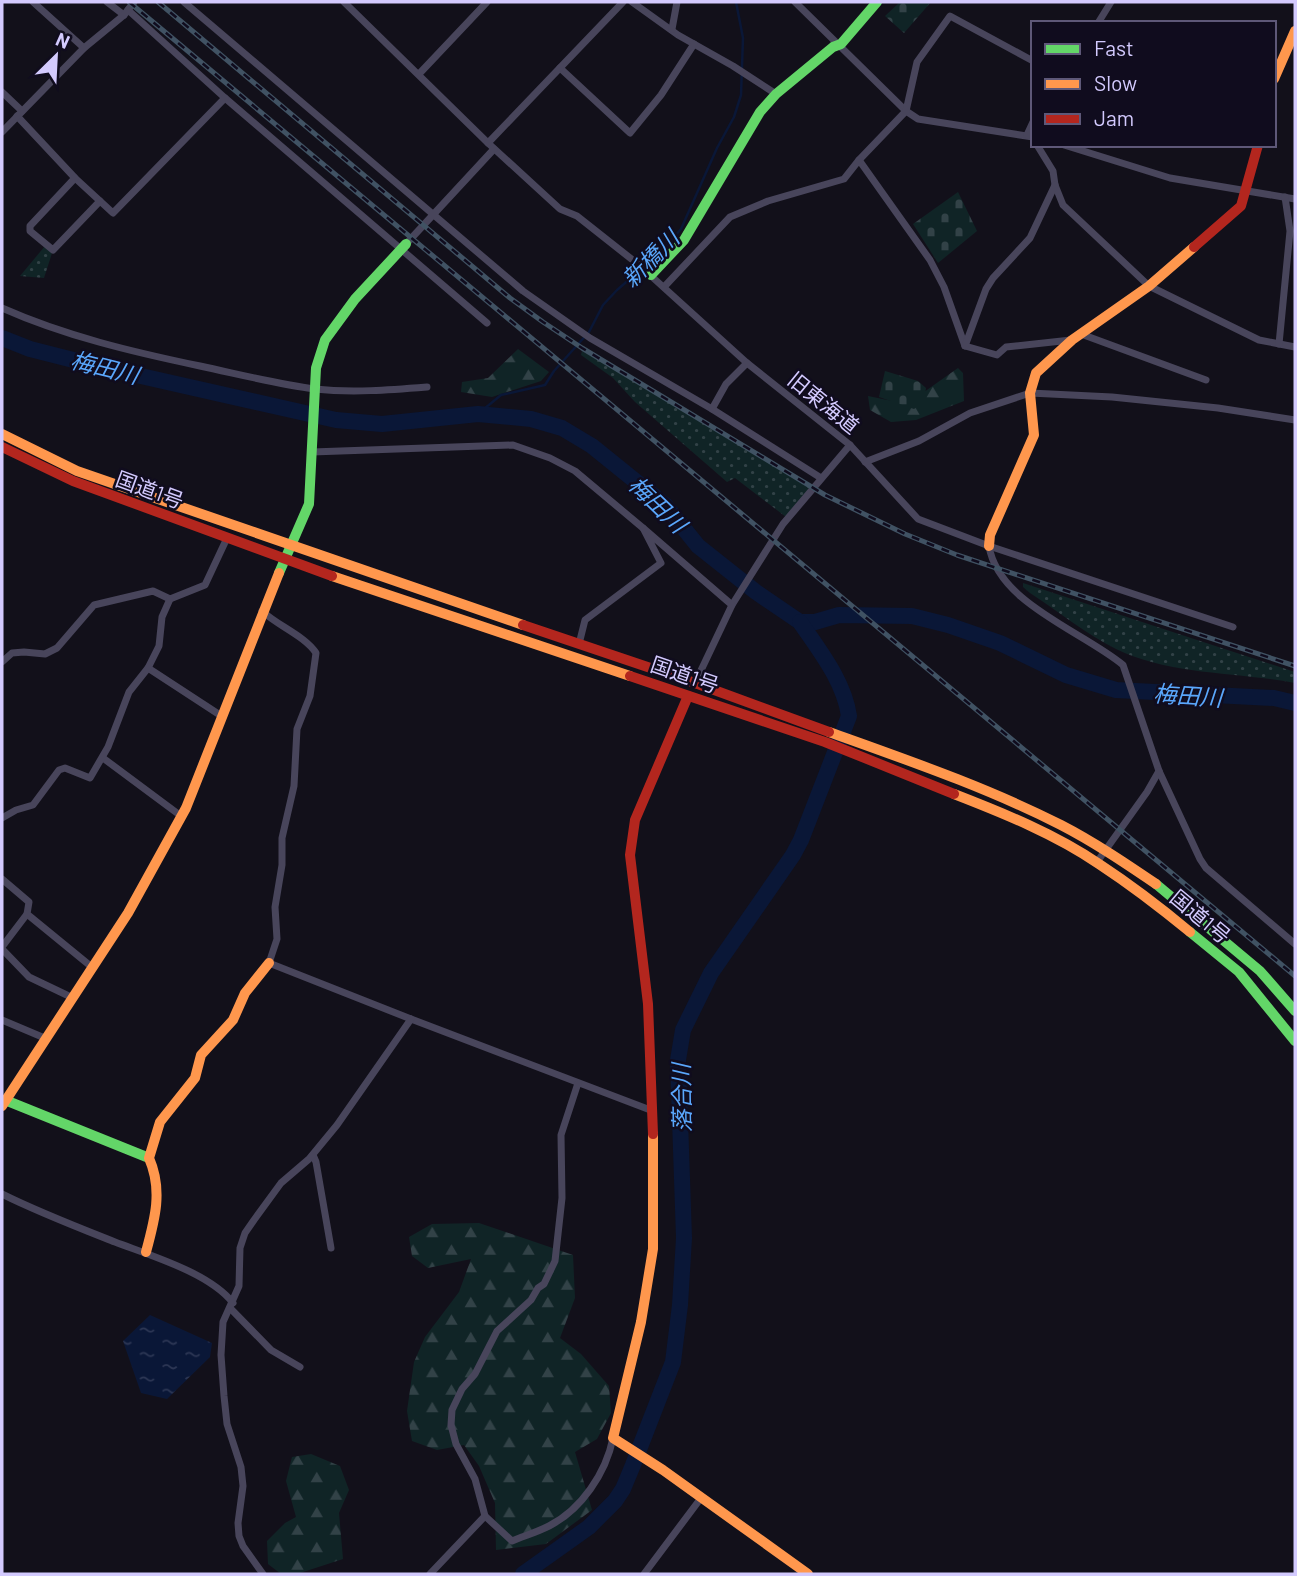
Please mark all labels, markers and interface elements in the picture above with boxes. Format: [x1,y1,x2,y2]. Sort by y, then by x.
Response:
north arrow [21,21,91,91]
legend [1031,21,1276,147]
text: N [53,27,74,53]
text: Fast [1094,35,1134,60]
text: Slow [1094,70,1137,95]
text: Jam [1094,105,1134,130]
water label: 新橋川 [616,222,686,292]
water label: 梅田川 [68,345,145,390]
street label: 旧東海道 [783,366,865,438]
street label: 国道1号 [113,465,187,513]
water label: 梅田川 [623,470,695,540]
street label: 国道1号 [648,651,722,697]
water label: 梅田川 [1153,679,1226,712]
street label: 国道1号 [1166,884,1236,948]
water label: 落合川 [666,1060,696,1133]

